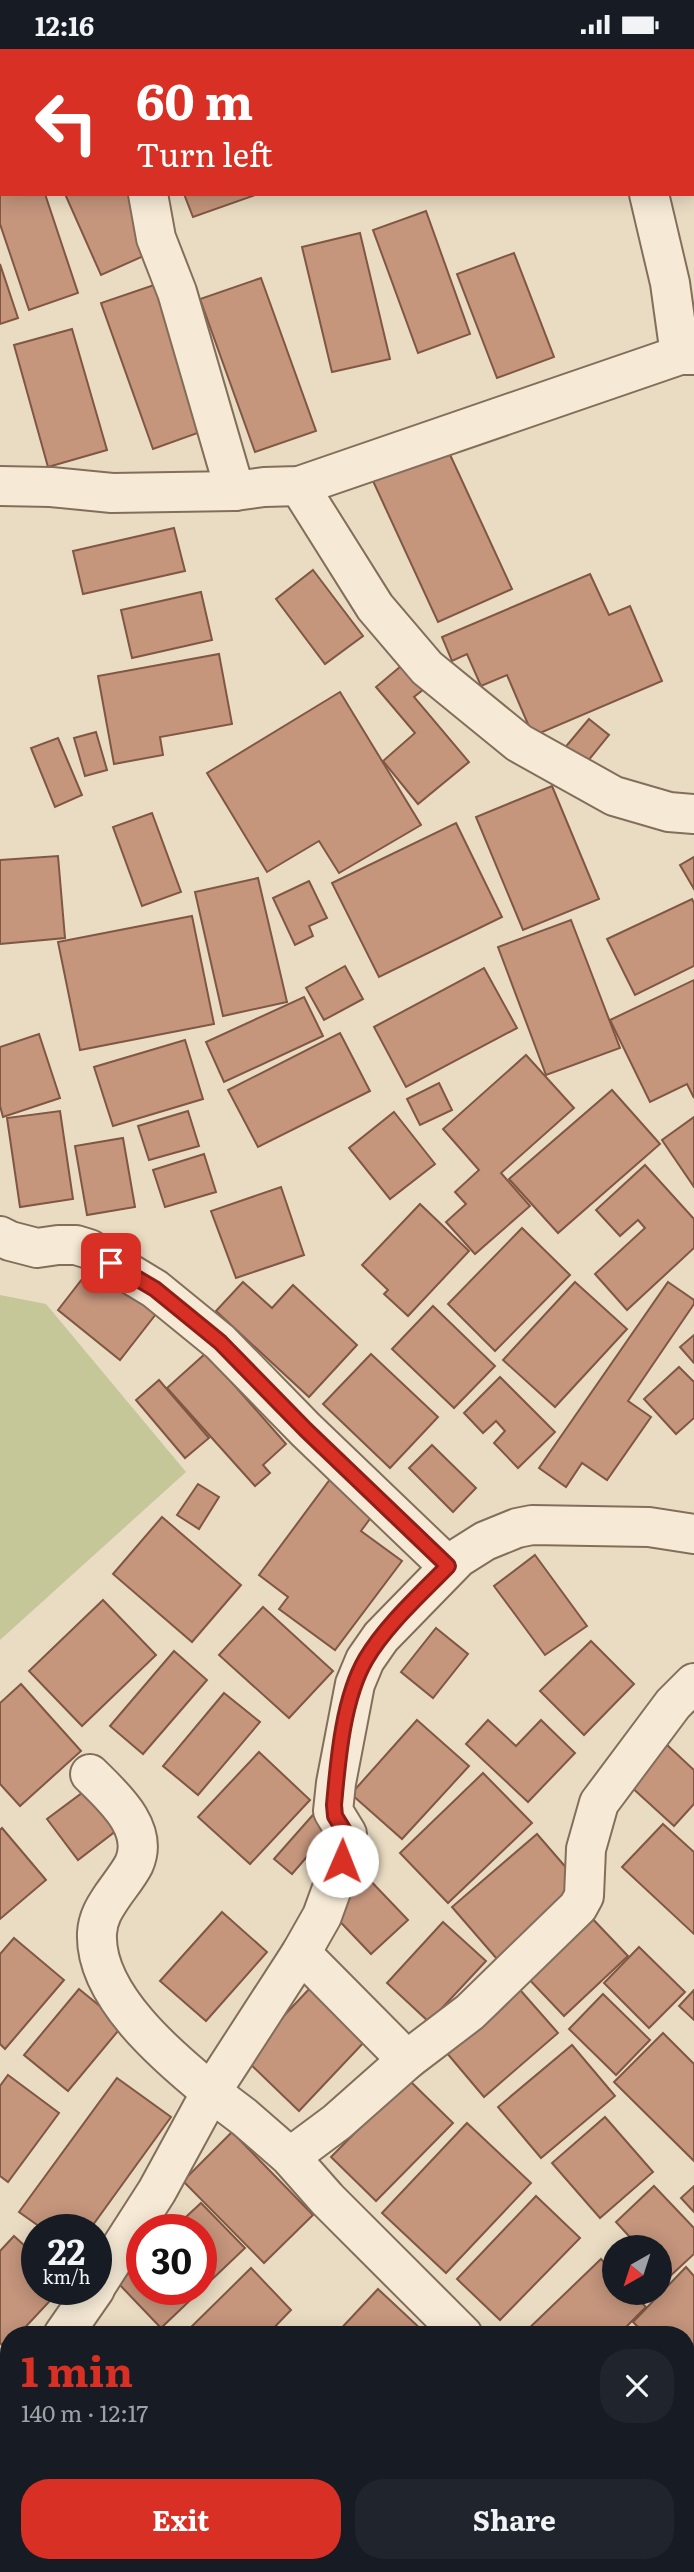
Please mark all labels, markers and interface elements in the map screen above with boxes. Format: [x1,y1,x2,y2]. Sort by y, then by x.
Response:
text: 12:16 [35,5,94,44]
text: 60 m [136,62,253,135]
icon: left [21,77,112,168]
text: Turn left [136,129,273,177]
pin [81,1233,141,1293]
icon: arrive [92,1244,130,1282]
position arrow [305,1824,379,1898]
speed limit sign: 30 [126,2214,217,2305]
text: 22 [48,2224,85,2276]
north arrow [602,2235,672,2305]
map controls [602,2235,672,2305]
text: km/h [43,2263,90,2290]
text: 1 min [21,2338,133,2400]
button: close [600,2349,674,2423]
text: 140 m · 12:17 [21,2395,148,2429]
button: Exit [21,2479,341,2559]
button: Share [355,2479,674,2559]

